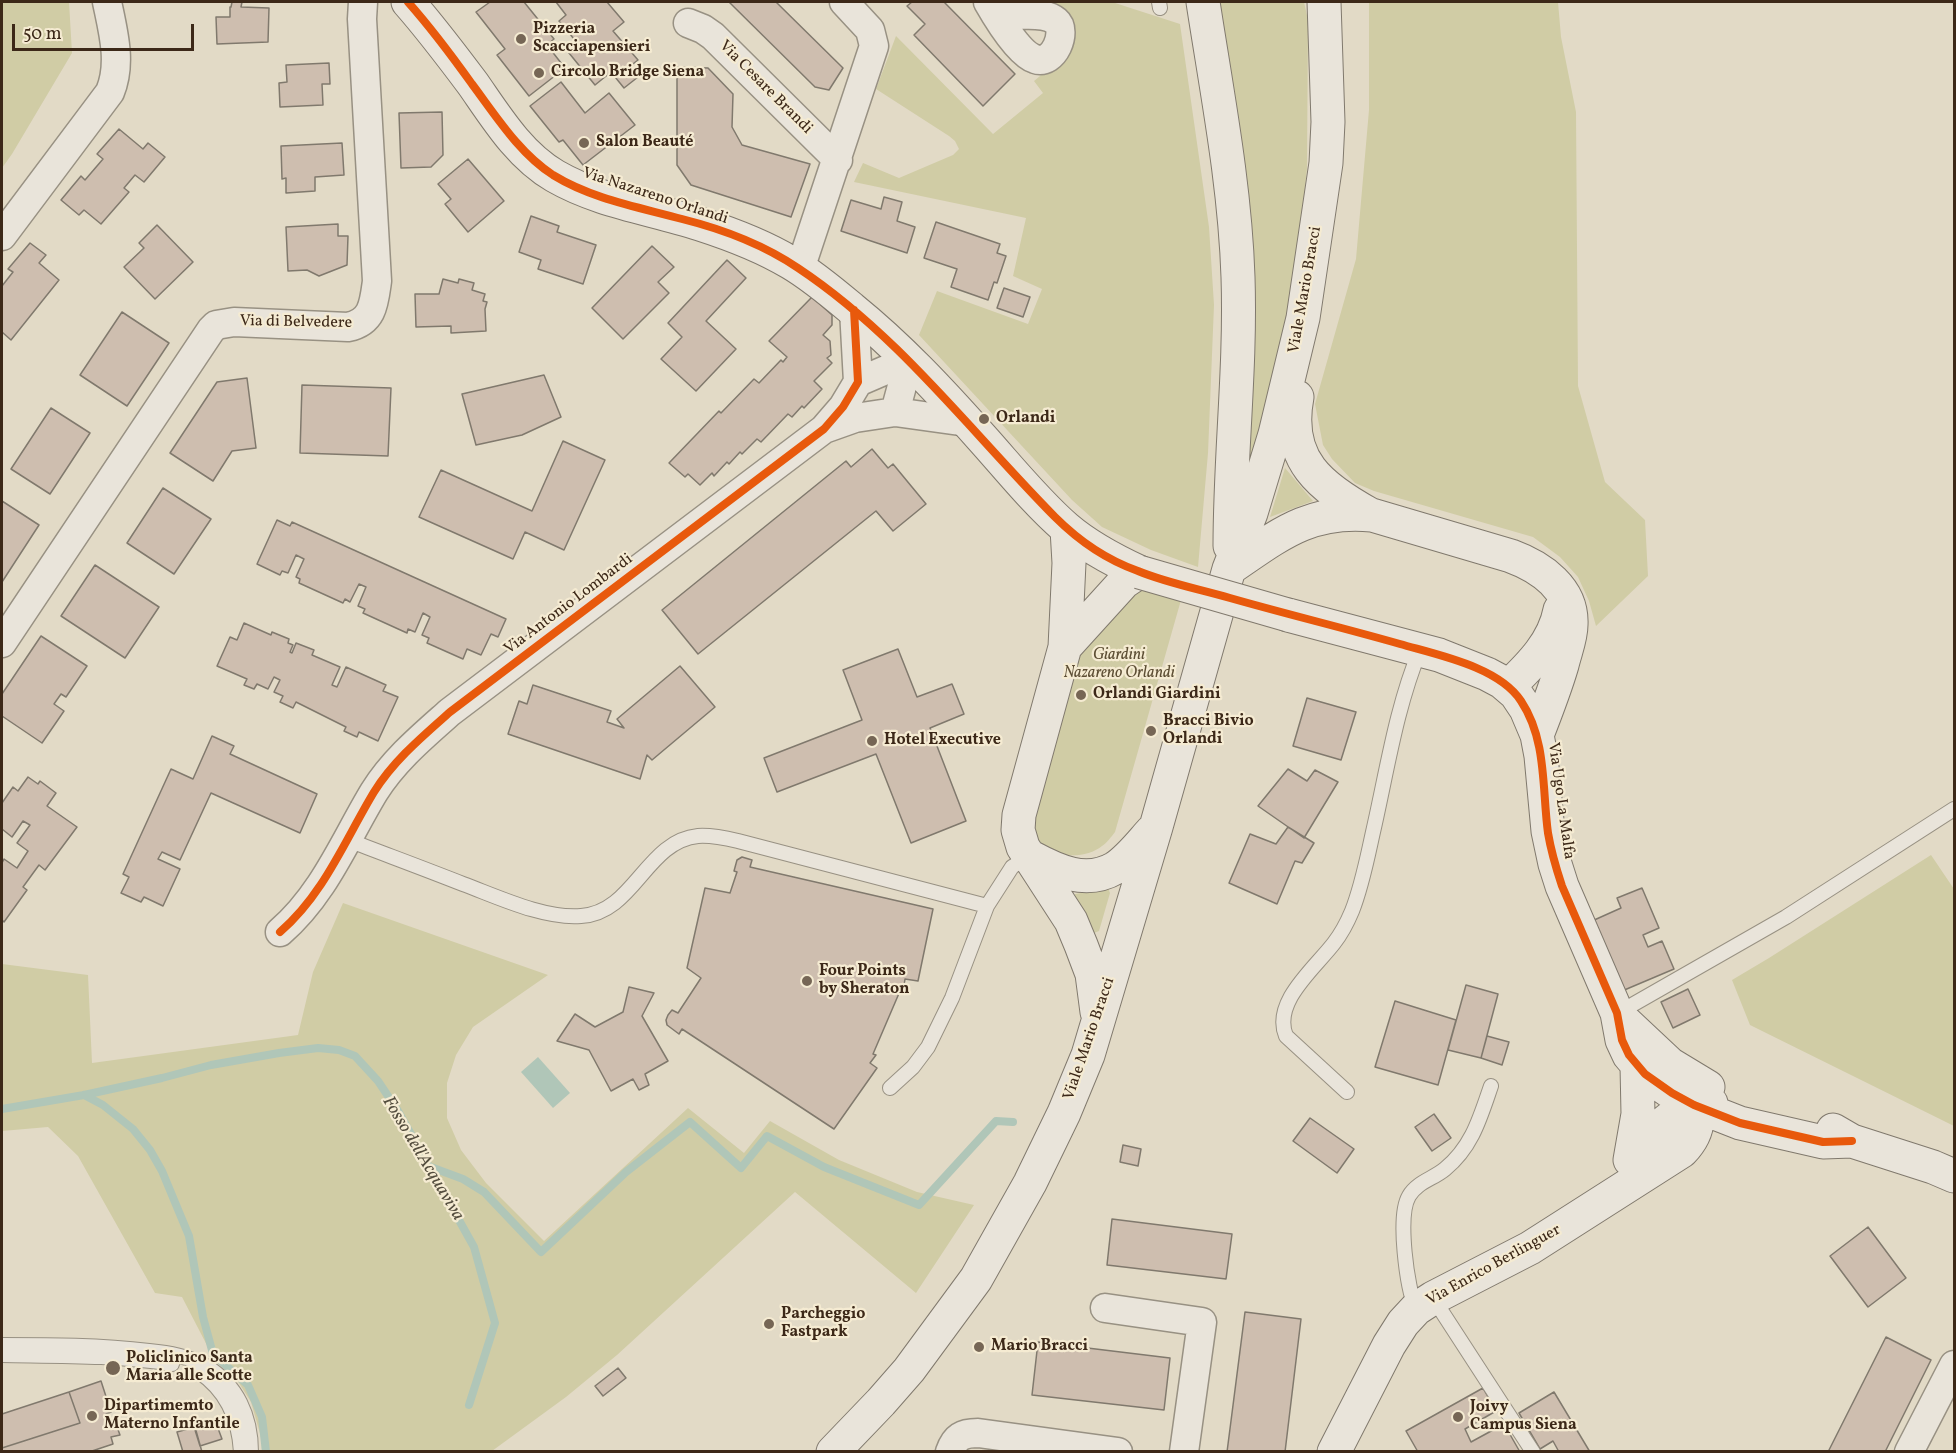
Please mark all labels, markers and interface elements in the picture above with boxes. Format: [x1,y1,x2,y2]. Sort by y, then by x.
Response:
scale bar [15,12,196,50]
place label: Pizzeria Scacciapensieri [533,20,650,58]
text: 50 m [23,22,62,47]
marker: Pizzeria Scacciapensieri [514,32,528,46]
street label: Via Cesare Brandi [714,37,816,139]
place label: Circolo Bridge Siena [551,63,704,83]
marker: Circolo Bridge Siena [532,66,546,80]
place label: Salon Beauté [596,133,693,153]
marker: Salon Beauté [577,136,591,150]
street label: Via Nazareno Orlandi [580,164,730,230]
street label: Viale Mario Bracci [1285,225,1327,355]
street label: Via di Belvedere [240,312,352,334]
place label: Orlandi [996,409,1055,429]
marker: Orlandi [977,412,991,426]
street label: Via Antonio Lombardi [501,550,637,660]
park label: Giardini Nazareno Orlandi [1063,646,1175,684]
place label: Orlandi Giardini [1093,685,1221,705]
marker: Orlandi Giardini [1074,688,1088,702]
place label: Bracci Bivio Orlandi [1163,712,1254,750]
marker: Bracci Bivio Orlandi [1144,724,1158,738]
place label: Hotel Executive [884,731,1001,751]
marker: Hotel Executive [865,734,879,748]
street label: Via Ugo La Malfa [1542,741,1578,861]
place label: Four Points by Sheraton [819,962,910,1000]
marker: Four Points by Sheraton [800,974,814,988]
street label: Viale Mario Bracci [1060,975,1120,1103]
water label: Fosso dell'Acquaviva [376,1093,468,1225]
street label: Via Enrico Berlinguer [1423,1221,1565,1311]
place label: Parcheggio Fastpark [781,1305,865,1343]
marker: Parcheggio Fastpark [762,1317,776,1331]
place label: Mario Bracci [991,1337,1088,1357]
marker: Mario Bracci [972,1340,986,1354]
place label: Policlinico Santa Maria alle Scotte [126,1349,253,1387]
marker: Policlinico Santa Maria alle Scotte [104,1359,122,1377]
place label: Dipartimemto Materno Infantile [104,1397,240,1435]
place label: Joivy Campus Siena [1470,1398,1577,1436]
marker: Dipartimemto Materno Infantile [85,1409,99,1423]
marker: Joivy Campus Siena [1451,1410,1465,1424]

